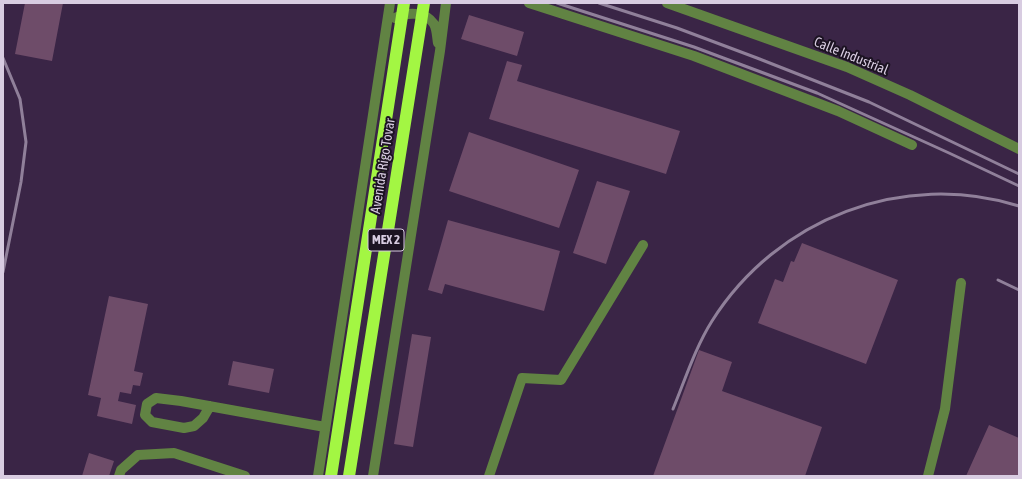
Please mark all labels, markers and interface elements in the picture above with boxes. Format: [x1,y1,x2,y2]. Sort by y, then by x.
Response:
street label: Calle Industrial [811,33,891,79]
street label: Avenida Rigo Tovar [367,117,399,215]
road number: MEX 2 [368,229,404,251]

